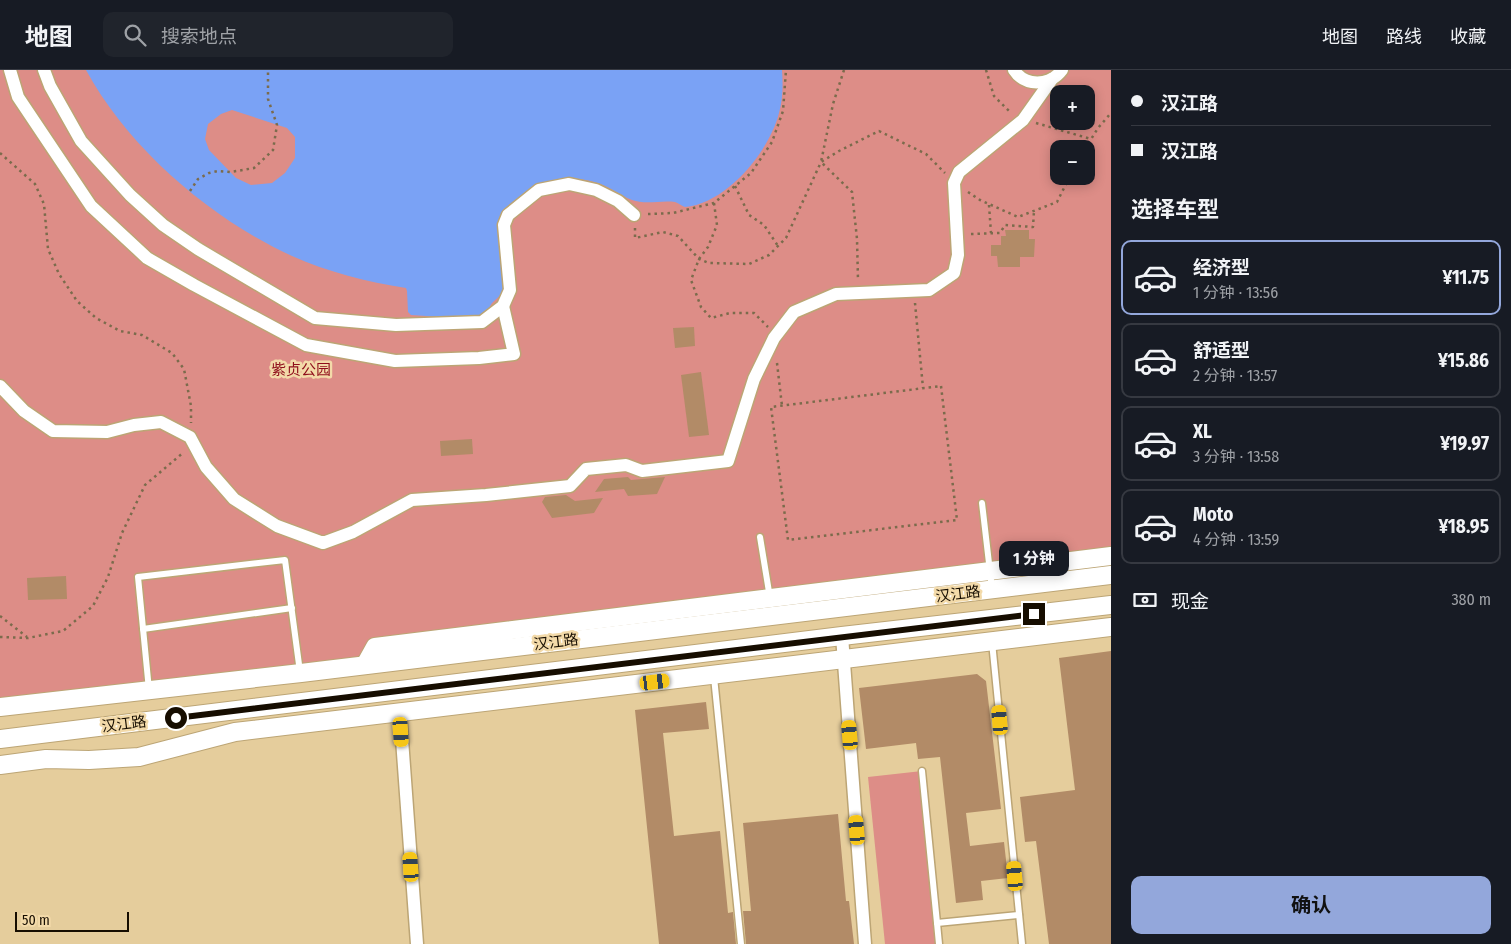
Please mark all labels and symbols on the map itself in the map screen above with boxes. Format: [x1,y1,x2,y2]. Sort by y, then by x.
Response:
park label: 紫贞公园 [271,361,331,379]
callout: 1 分钟 [999,542,1069,576]
street label: 汉江路 [935,582,981,606]
route end [1023,603,1045,625]
street label: 汉江路 [533,630,579,654]
car [639,673,670,691]
car [991,704,1008,736]
route start [165,707,187,729]
street label: 汉江路 [101,712,147,736]
car [392,717,409,747]
car [841,719,858,751]
car [848,814,865,846]
car [402,852,419,882]
car [1006,860,1023,892]
scale bar [15,909,129,932]

